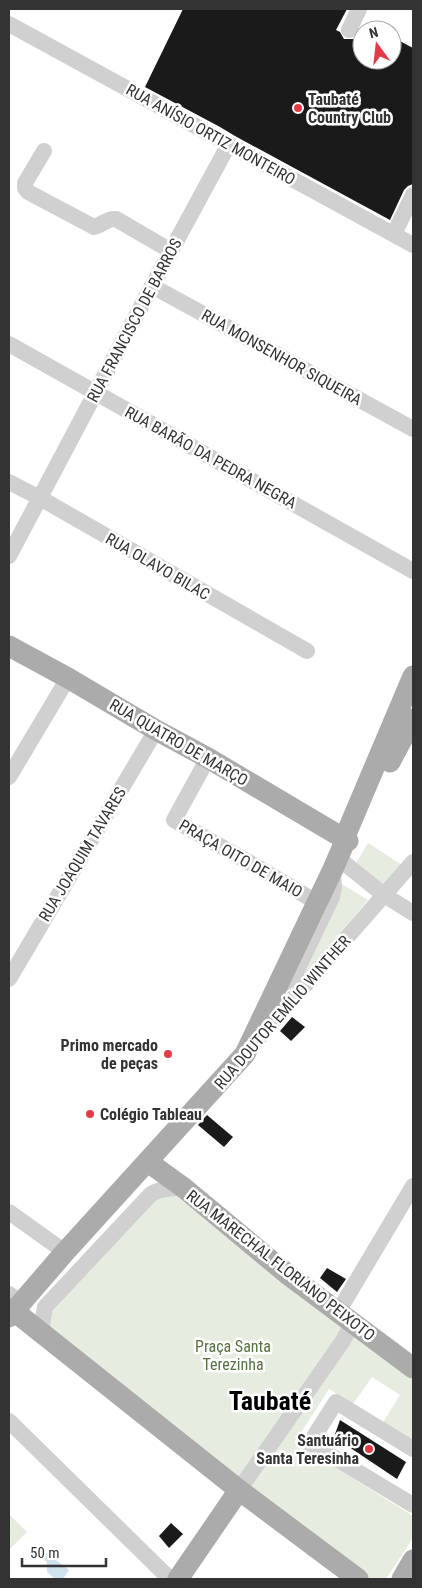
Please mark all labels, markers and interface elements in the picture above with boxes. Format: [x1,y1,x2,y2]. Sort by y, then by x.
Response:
north arrow [352,20,402,70]
text: N [367,24,380,41]
street label: RUA ANÍSIO ORTIZ MONTEIRO [123,80,299,189]
place label: Taubaté Country Club [308,90,391,127]
marker: Taubaté Country Club [292,102,304,114]
street label: RUA FRANCISCO DE BARROS [83,235,186,405]
street label: RUA MONSENHOR SIQUEIRA [198,305,365,409]
street label: RUA BARÃO DA PEDRA NEGRA [122,401,300,513]
street label: RUA OLAVO BILAC [102,529,213,604]
street label: RUA QUATRO DE MARÇO [106,695,251,790]
street label: RUA JOAQUIM TAVARES [35,784,130,925]
street label: PRAÇA OITO DE MAIO [176,815,306,901]
street label: RUA DOUTOR EMÍLIO WINTHER [210,931,355,1093]
place label: Primo mercado de peças [61,1036,158,1073]
marker: Primo mercado de peças [162,1048,174,1060]
place label: Colégio Tableau [100,1105,202,1124]
marker: Colégio Tableau [84,1108,96,1120]
street label: RUA MARECHAL FLORIANO PEIXOTO [183,1186,379,1345]
park label: Praça Santa Terezinha [195,1337,271,1374]
district label: Taubaté [229,1386,311,1416]
place label: Santuário Santa Teresinha [256,1431,359,1468]
marker: Santuário Santa Teresinha [363,1443,375,1455]
scale bar [22,1536,106,1568]
text: 50 m [30,1544,60,1562]

